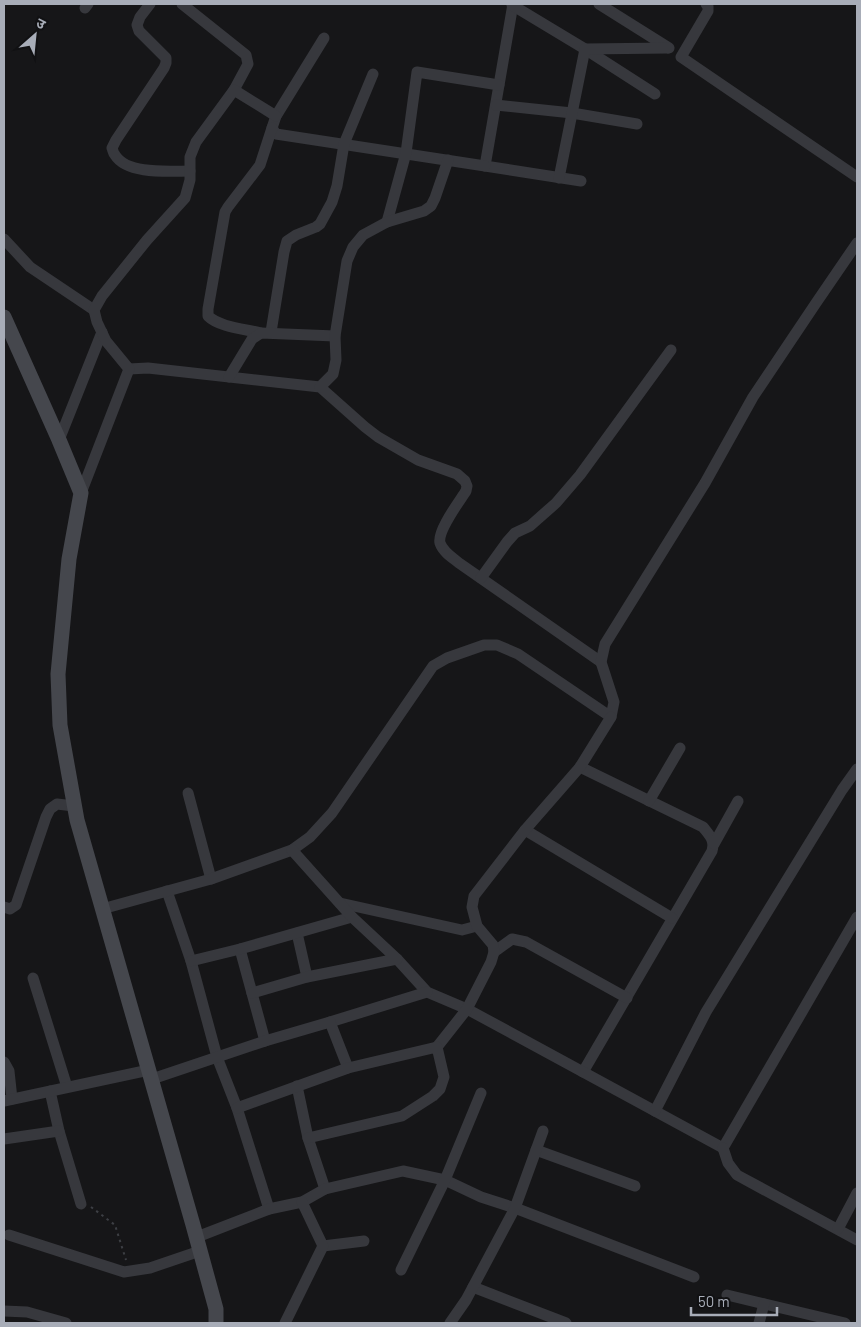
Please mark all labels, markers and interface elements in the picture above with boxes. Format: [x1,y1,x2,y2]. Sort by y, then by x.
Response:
north arrow [10,10,60,60]
text: उ [34,14,49,33]
scale bar [691,1284,777,1316]
text: 50 m [698,1292,730,1310]

